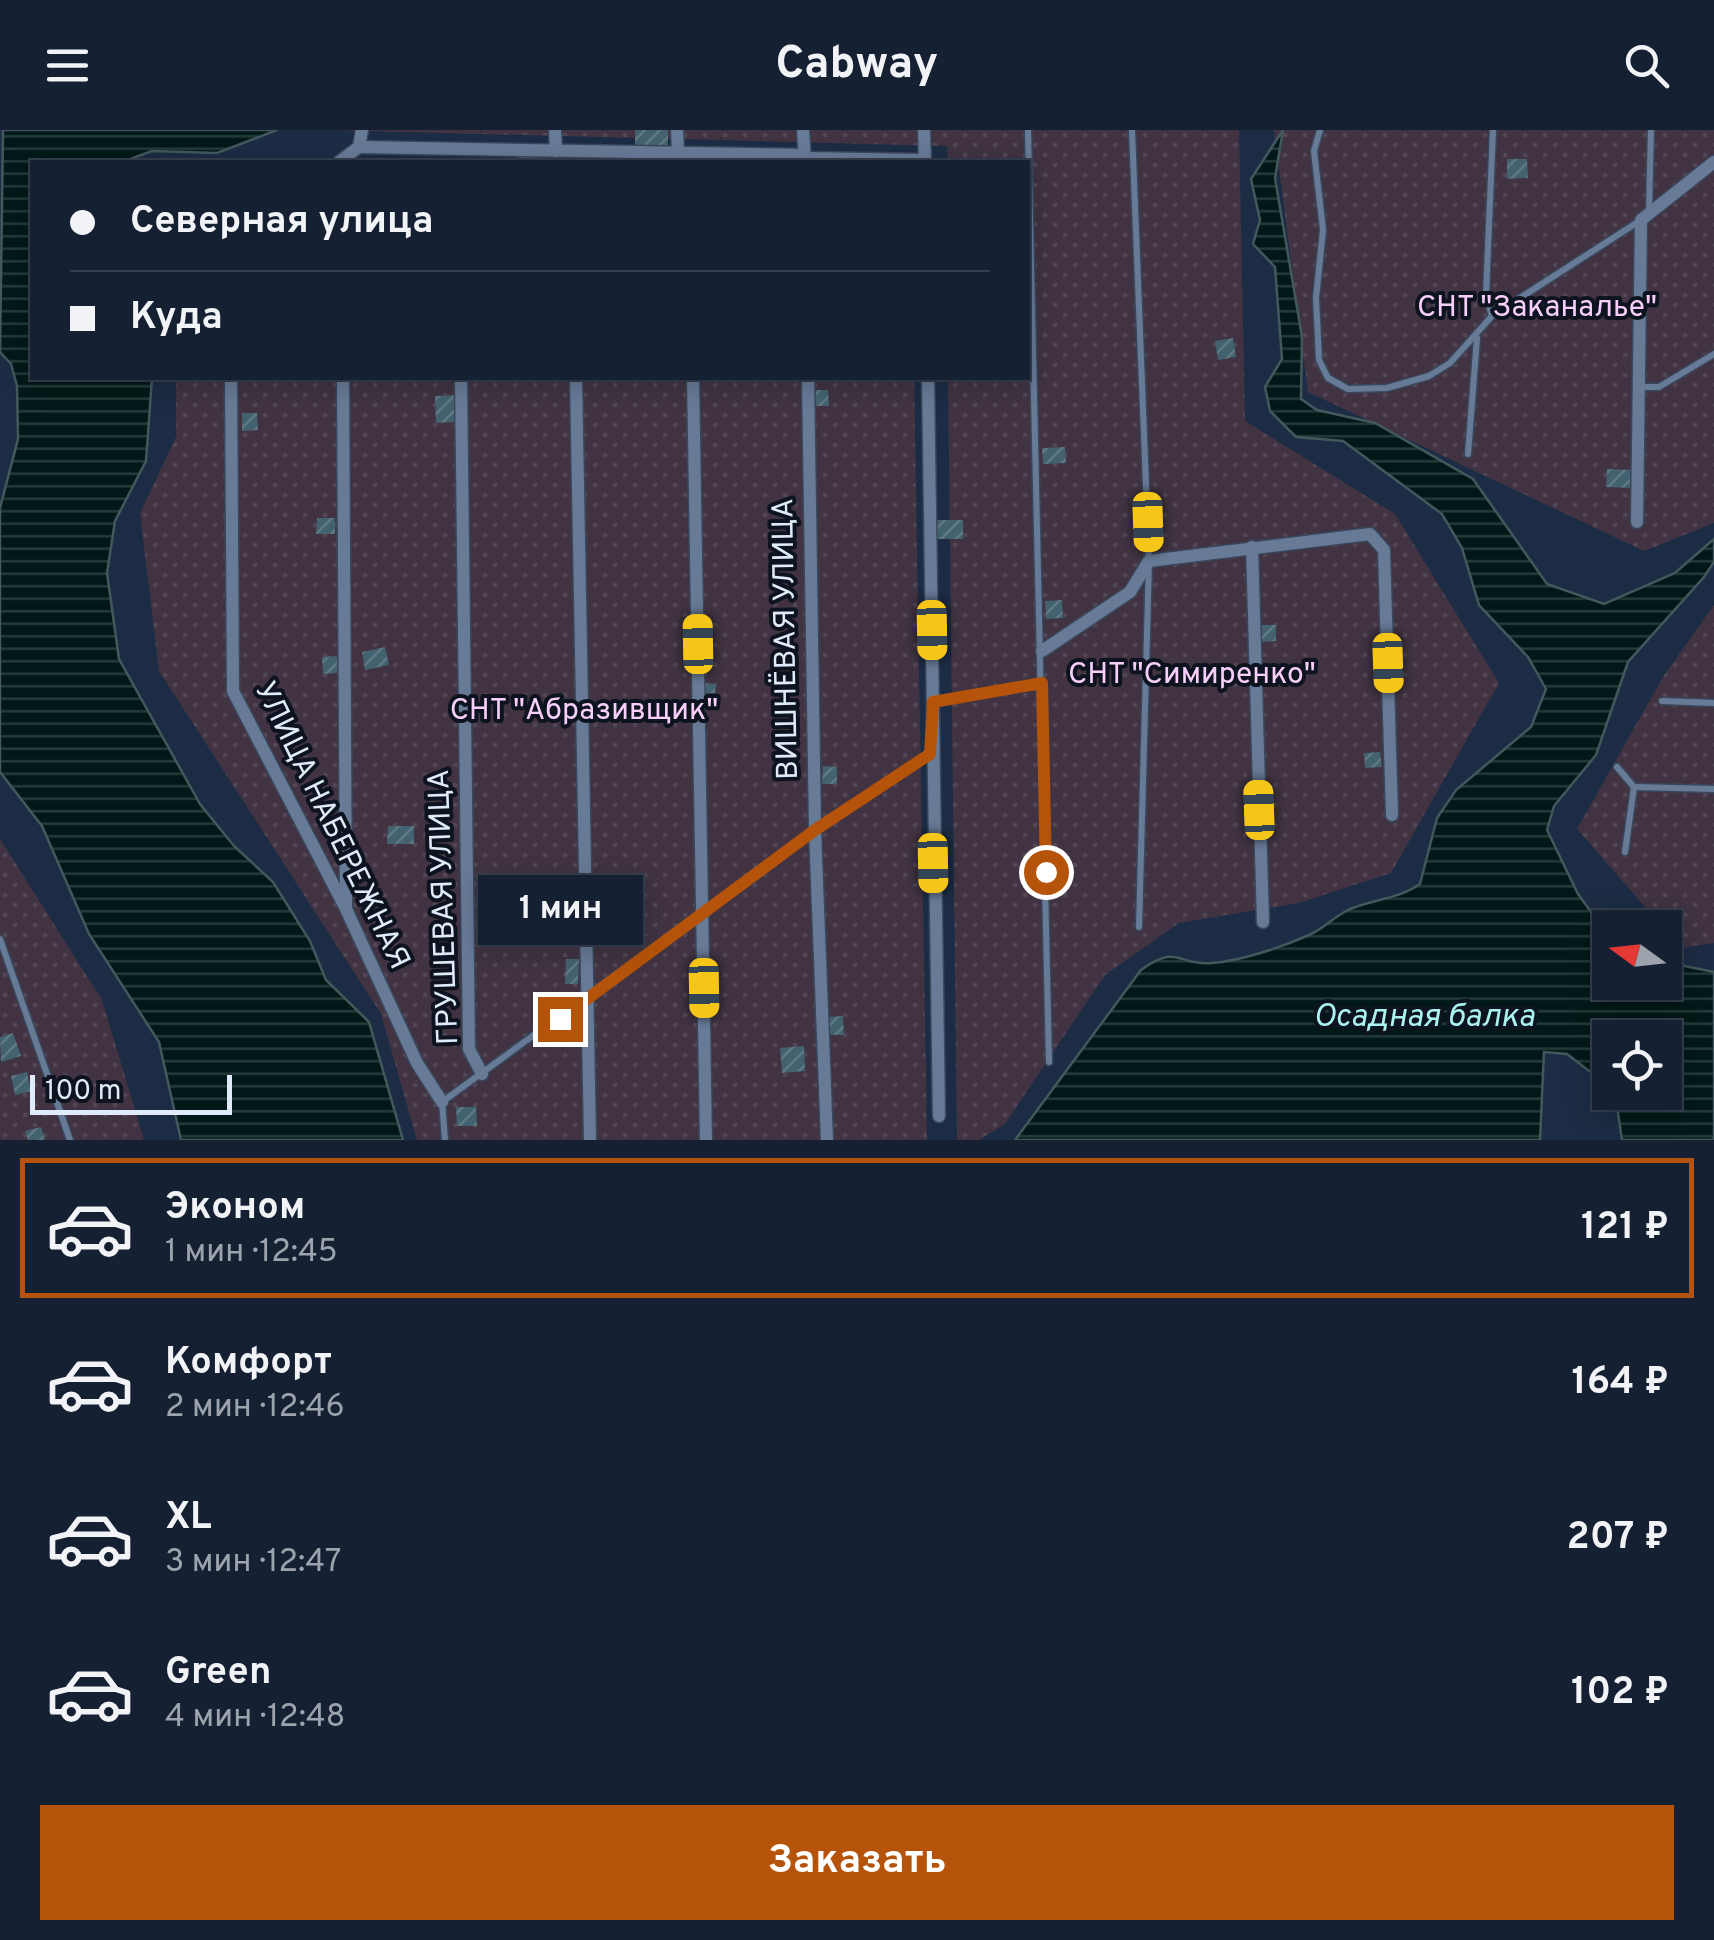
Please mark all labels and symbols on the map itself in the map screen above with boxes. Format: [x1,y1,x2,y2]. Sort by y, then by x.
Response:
park label: СНТ "Заканалье" [1417,290,1657,327]
car [1132,491,1164,553]
street label: ВИШНЁВАЯ УЛИЦА [764,498,808,780]
car [916,600,948,660]
car [682,614,714,674]
car [1372,632,1404,694]
park label: СНТ "Симиренко" [1068,657,1316,694]
street label: УЛИЦА НАБЕРЕЖНАЯ [245,676,417,976]
park label: СНТ "Абразивщик" [450,693,718,730]
street label: ГРУШЕВАЯ УЛИЦА [422,768,468,1046]
car [1243,779,1275,841]
car [917,833,949,893]
route start [1024,850,1069,895]
callout: 1 мин [478,874,642,944]
north arrow [1592,910,1682,1000]
car [688,958,720,1018]
route end [538,997,583,1042]
water label: Осадная балка [1313,998,1535,1038]
scale bar [30,1070,232,1114]

